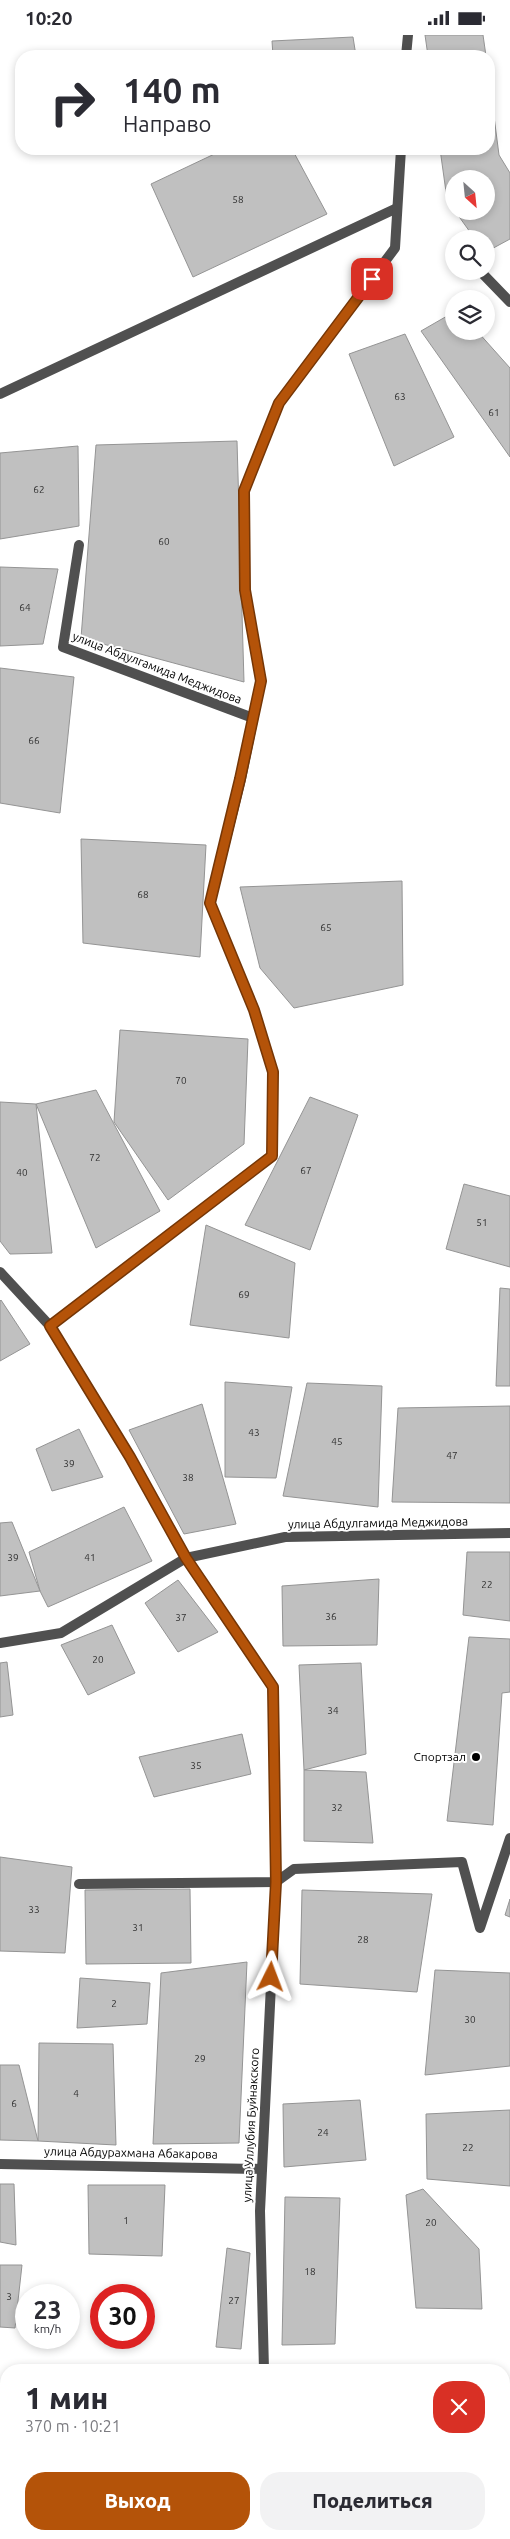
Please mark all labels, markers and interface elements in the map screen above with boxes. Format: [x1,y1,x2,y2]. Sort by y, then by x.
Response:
text: 10:20 [25,7,73,29]
icon: right [40,70,105,135]
text: 140 m [123,70,221,110]
text: Направо [123,111,211,136]
north arrow [445,170,495,220]
map controls [445,170,495,340]
house number: 58 [232,194,244,205]
button: search [445,230,495,280]
pin [351,258,393,300]
icon: arrive [358,265,386,293]
button: layers [445,290,495,340]
house number: 63 [394,391,406,402]
house number: 61 [488,407,500,418]
house number: 62 [33,484,45,495]
house number: 60 [158,536,170,547]
house number: 64 [19,602,31,613]
street label: улица Абдулгамида Меджидова [71,629,244,706]
house number: 66 [28,735,40,746]
house number: 68 [137,889,149,900]
house number: 65 [320,922,332,933]
house number: 70 [175,1075,187,1086]
house number: 72 [89,1152,101,1163]
house number: 67 [300,1165,312,1176]
house number: 40 [16,1167,28,1178]
house number: 51 [476,1217,488,1228]
house number: 69 [238,1289,250,1300]
house number: 43 [248,1427,260,1438]
house number: 45 [331,1436,343,1447]
house number: 47 [446,1450,458,1461]
house number: 39 [63,1458,75,1469]
house number: 38 [182,1472,194,1483]
street label: улица Абдулгамида Меджидова [288,1514,468,1531]
house number: 39 [7,1552,19,1563]
house number: 41 [84,1552,96,1563]
house number: 22 [481,1579,493,1590]
house number: 36 [325,1611,337,1622]
house number: 37 [175,1612,187,1623]
house number: 20 [92,1654,104,1665]
house number: 34 [327,1705,339,1716]
place label: Спортзал [413,1750,466,1763]
marker: Спортзал [470,1751,482,1763]
house number: 35 [190,1760,202,1771]
house number: 32 [331,1802,343,1813]
house number: 33 [28,1904,40,1915]
house number: 31 [132,1922,144,1933]
house number: 28 [357,1934,369,1945]
position arrow [244,1950,296,2002]
house number: 2 [111,1998,117,2009]
house number: 30 [464,2014,476,2025]
street label: улица Уллубия Буйнакского [240,2047,261,2203]
house number: 29 [194,2053,206,2064]
house number: 4 [73,2088,79,2099]
house number: 6 [11,2098,17,2109]
house number: 24 [317,2127,329,2138]
house number: 22 [462,2142,474,2153]
street label: улица Абдурахмана Абакарова [44,2144,218,2161]
house number: 1 [123,2215,129,2226]
house number: 20 [425,2217,437,2228]
house number: 18 [304,2266,316,2277]
speed limit sign: 30 [90,2284,155,2349]
house number: 3 [6,2291,12,2302]
house number: 27 [228,2295,240,2306]
text: 23 [33,2296,62,2324]
text: km/h [34,2322,61,2335]
text: 1 мин [25,2381,108,2415]
button: close [433,2381,485,2433]
text: 370 m · 10:21 [25,2417,121,2435]
button: Выход [25,2472,250,2530]
button: Поделиться [260,2472,485,2530]

